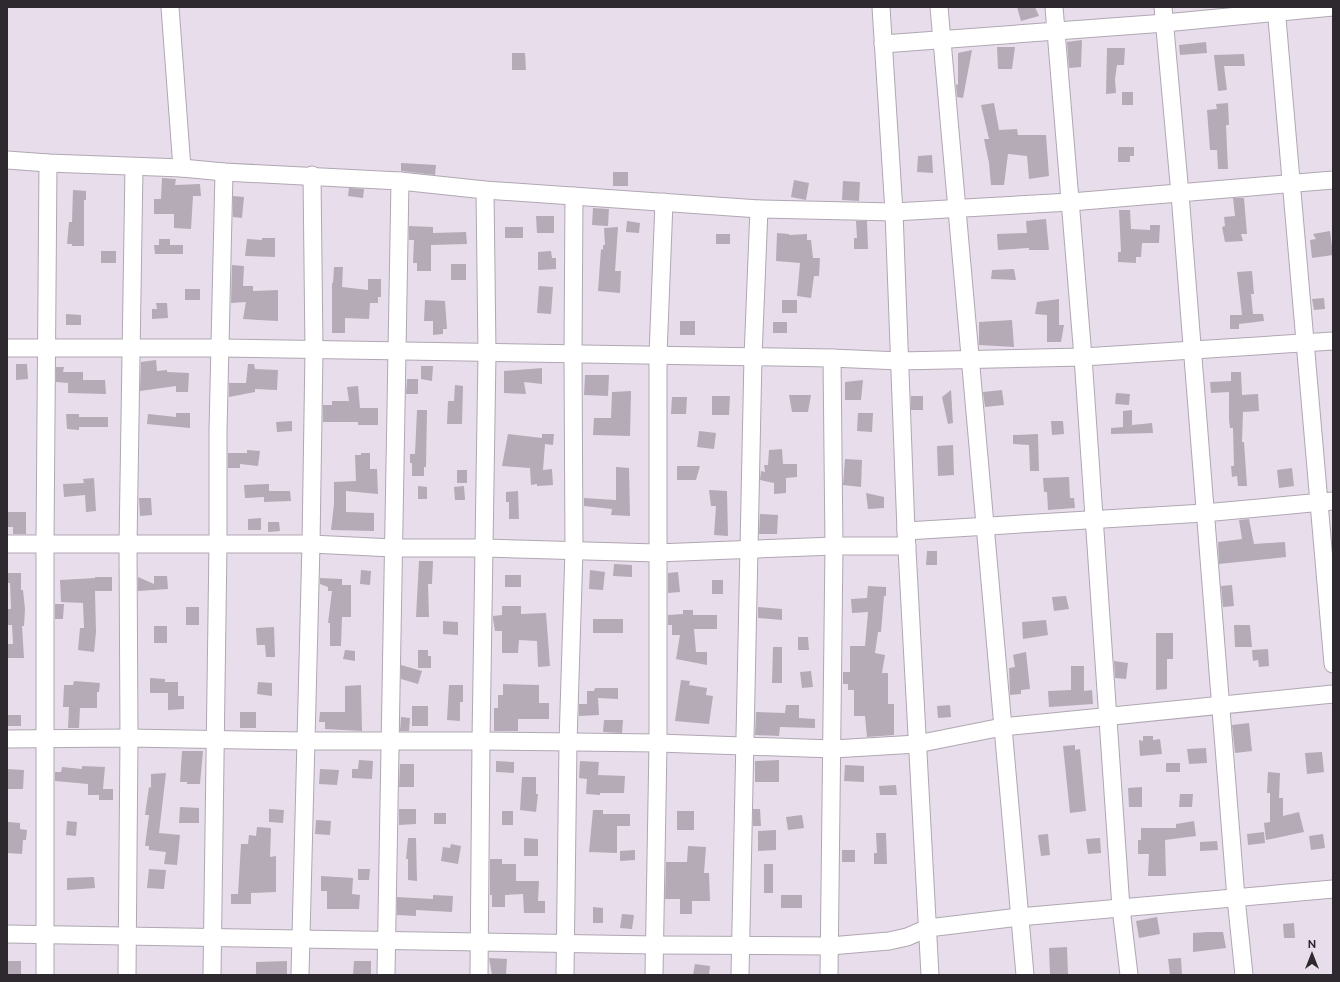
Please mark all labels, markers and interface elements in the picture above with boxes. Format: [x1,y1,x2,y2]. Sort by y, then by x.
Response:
north arrow [1292,934,1332,974]
text: N [1308,938,1316,951]

